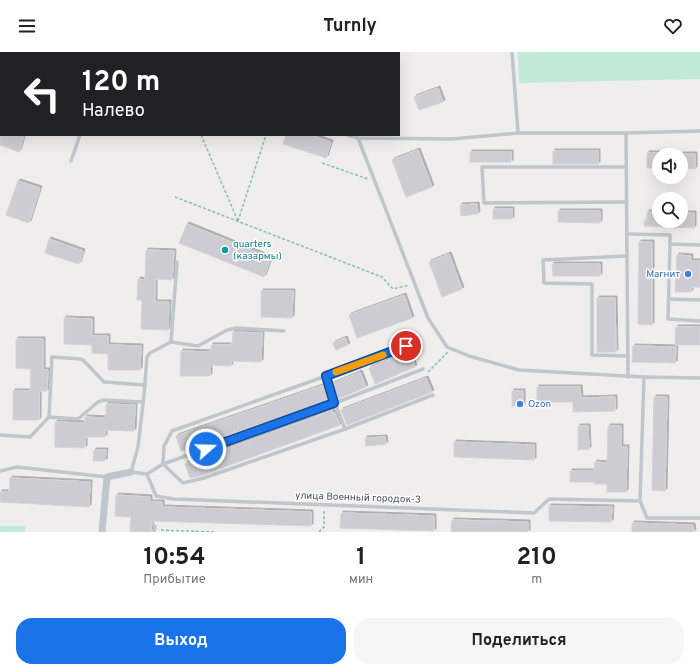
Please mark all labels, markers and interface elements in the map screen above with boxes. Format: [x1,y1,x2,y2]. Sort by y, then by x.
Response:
icon: menu [16,15,38,37]
text: Turnly [323,15,377,38]
icon: heart [662,15,684,37]
text: 120 m [82,65,160,101]
icon: left [16,68,68,120]
text: Налево [82,100,145,123]
map controls [652,148,688,228]
button: sound [652,148,688,184]
button: search [652,192,688,228]
place label: quarters (казармы) [233,238,282,263]
marker: quarters (казармы) [220,245,230,255]
place label: Магнит [646,268,680,281]
marker: Магнит [683,269,693,279]
pin [389,329,423,363]
icon: arrive [395,335,417,357]
place label: Ozon [528,398,551,411]
marker: Ozon [515,399,525,409]
position arrow [185,428,227,470]
street label: улица Военный городок-3 [295,489,421,507]
text: 10:54 [144,543,205,573]
text: 1 [356,543,366,573]
text: 210 [517,543,557,573]
text: Прибытие [143,572,206,588]
text: мин [349,572,373,588]
text: m [531,572,542,588]
button: Выход [16,618,346,664]
button: Поделиться [354,618,684,664]

